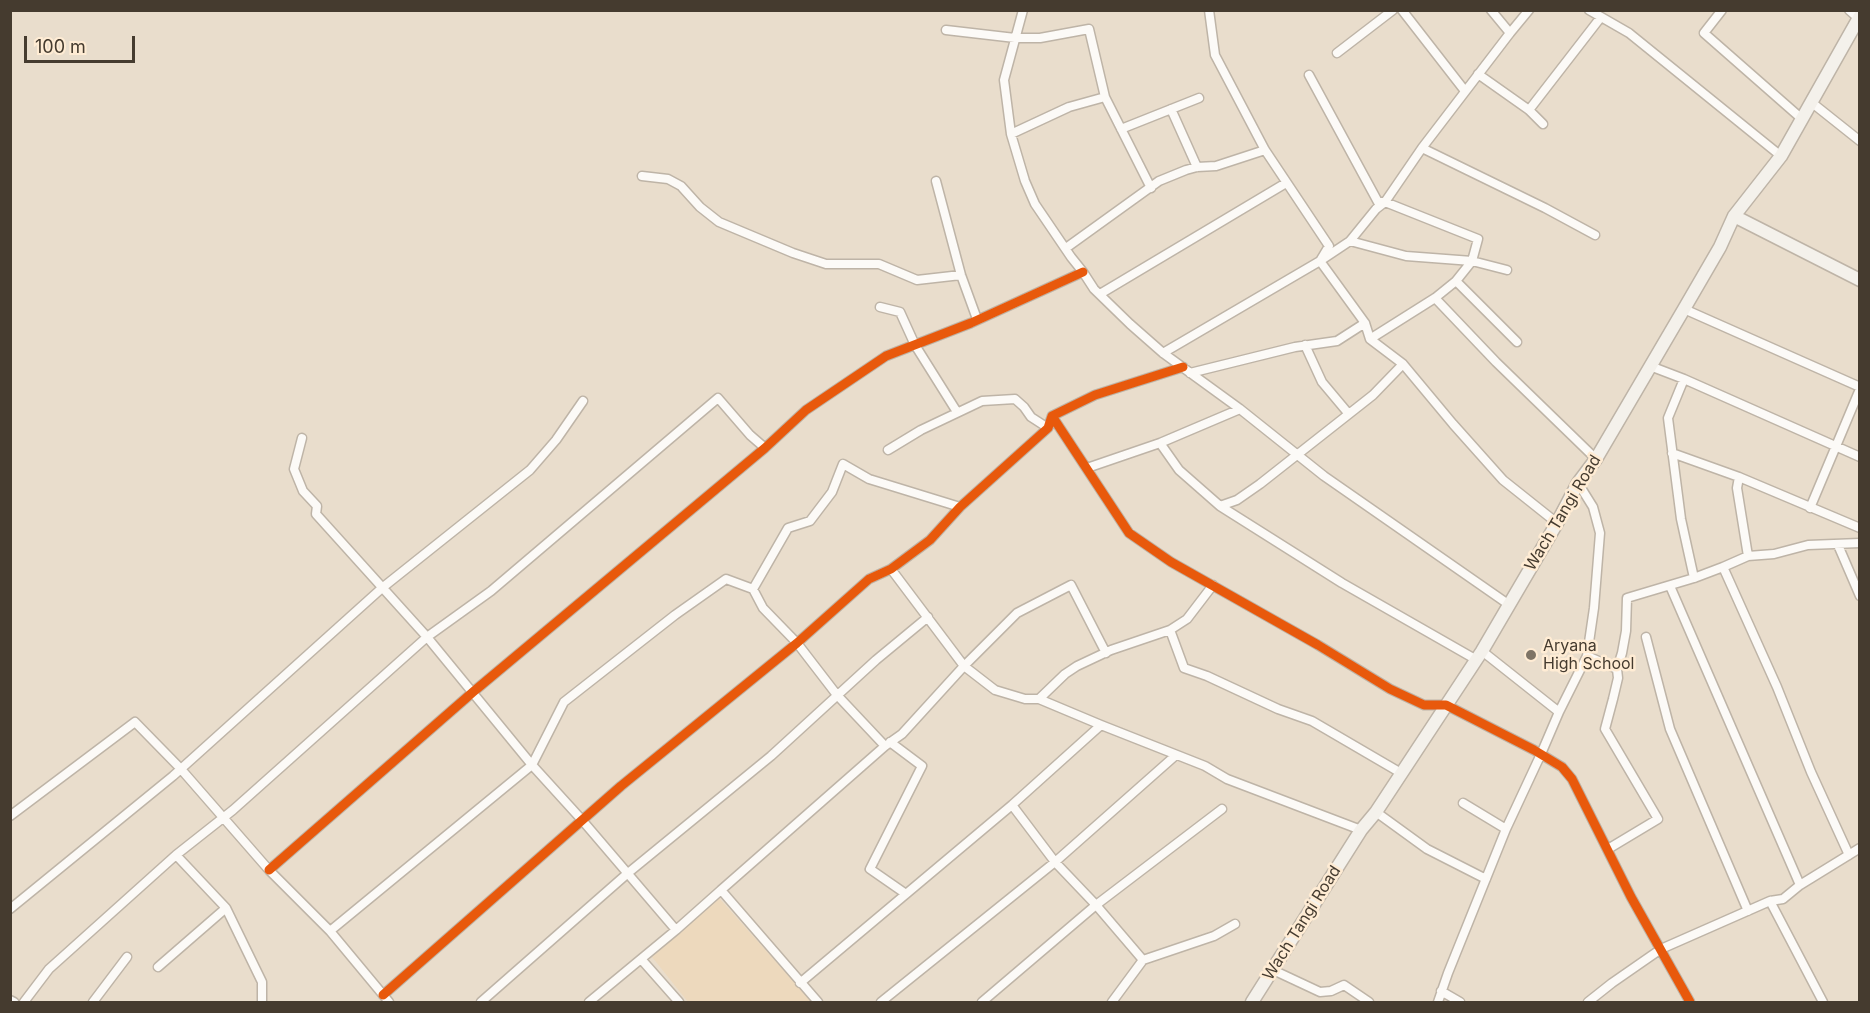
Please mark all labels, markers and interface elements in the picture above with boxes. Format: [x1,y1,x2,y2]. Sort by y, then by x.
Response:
scale bar [27,24,138,62]
text: 100 m [35,36,86,57]
street label: Wach Tangi Road [1521,452,1605,574]
place label: Aryana High School [1543,636,1634,674]
marker: Aryana High School [1524,648,1538,662]
street label: Wach Tangi Road [1259,862,1345,984]

